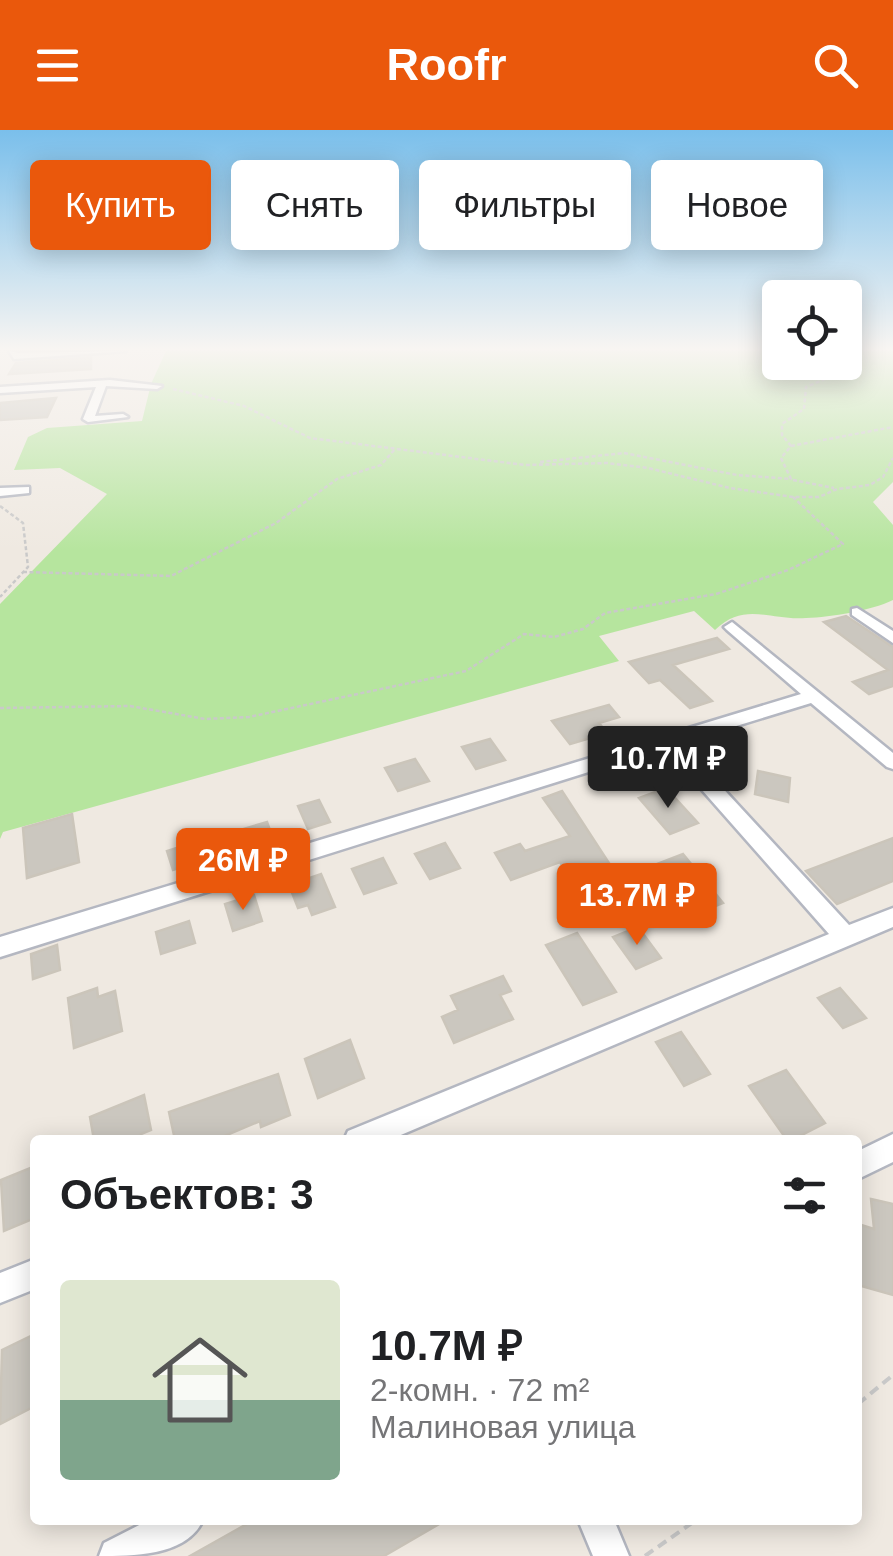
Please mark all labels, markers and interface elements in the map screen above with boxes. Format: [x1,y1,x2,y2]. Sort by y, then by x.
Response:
icon: menu [30,38,85,93]
icon: search [808,38,863,93]
text: Roofr [387,39,506,90]
chip: Купить [30,160,211,250]
chip: Снять [231,160,399,250]
chip: Фильтры [419,160,631,250]
chip: Новое [651,160,823,250]
map controls [762,280,862,380]
button: locate [762,280,862,380]
pin: 10.7M ₽ [576,726,760,811]
text: 10.7M ₽ [610,740,726,776]
pin: 26M ₽ [173,828,313,913]
text: 26M ₽ [198,842,288,878]
pin: 13.7M ₽ [545,863,729,948]
text: 13.7M ₽ [579,877,695,913]
icon: filters [777,1168,832,1223]
text: Объектов: 3 [60,1171,314,1218]
icon: home [140,1320,260,1440]
text: 10.7M ₽ [370,1322,523,1369]
text: 2-комн. · 72 m² [370,1372,589,1408]
text: Малиновая улица [370,1409,635,1445]

